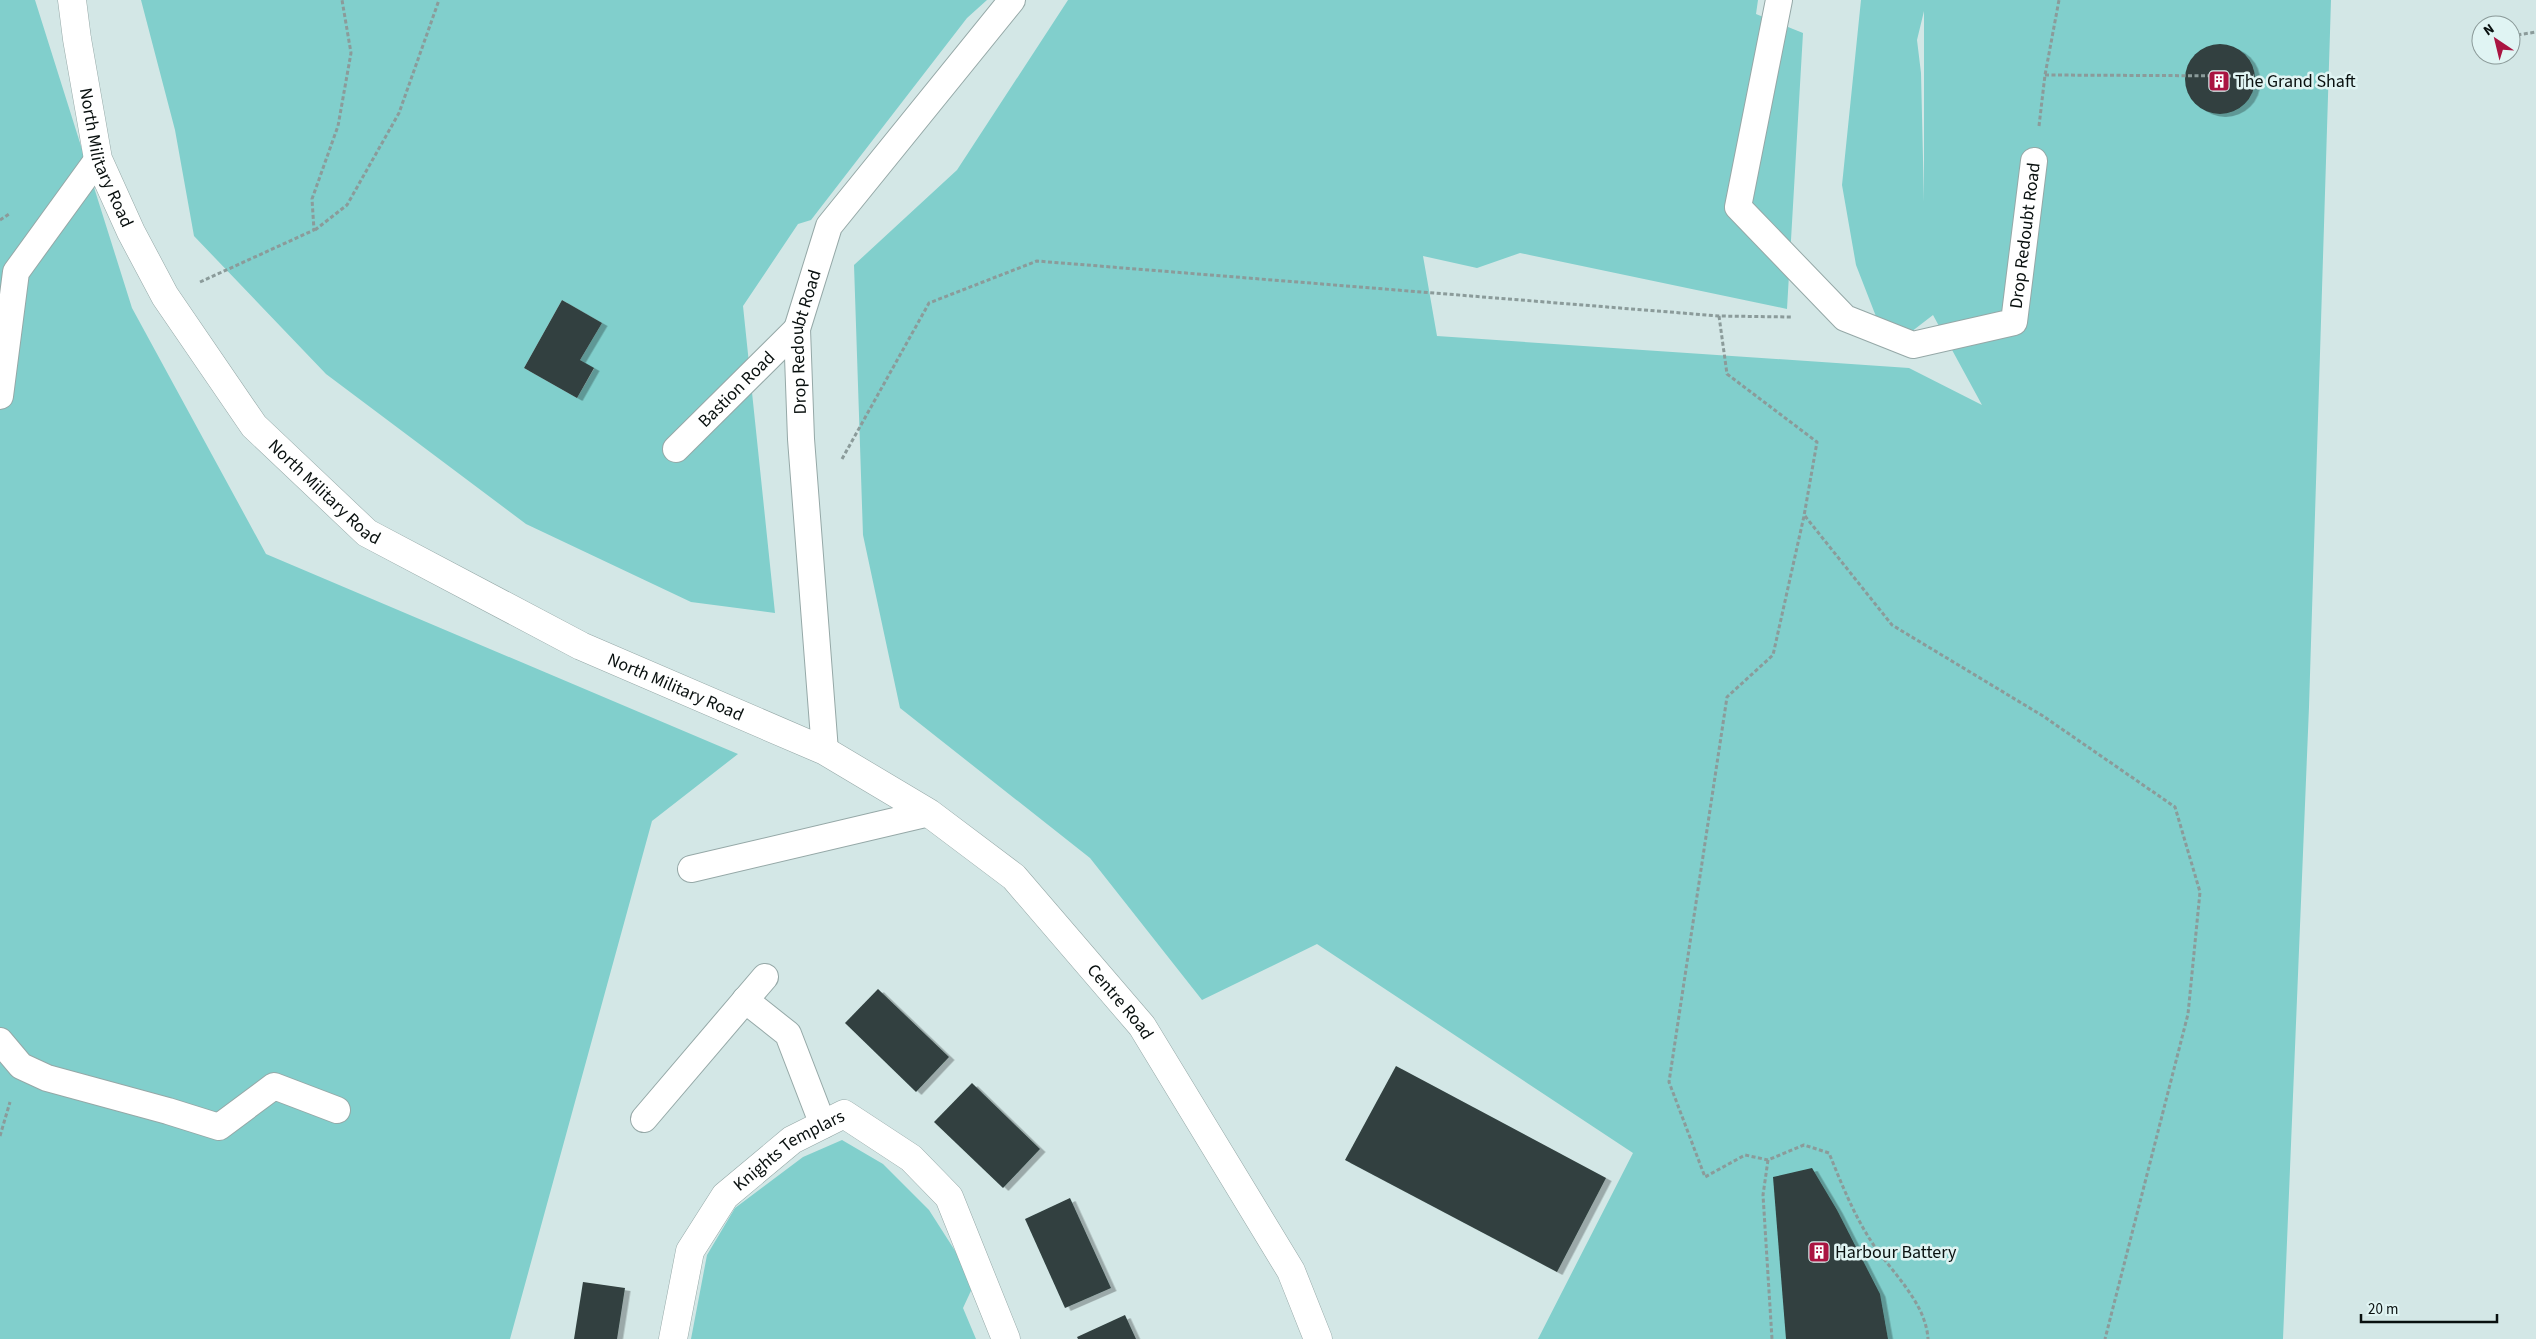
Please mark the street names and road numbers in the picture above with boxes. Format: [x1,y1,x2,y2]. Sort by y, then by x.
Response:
street label: North Military Road [73,86,139,232]
street label: Drop Redoubt Road [2004,161,2047,310]
street label: Drop Redoubt Road [785,267,828,415]
street label: Bastion Road [693,346,781,433]
street label: North Military Road [262,434,385,551]
street label: North Military Road [604,647,747,728]
street label: Centre Road [1081,959,1159,1045]
street label: Knights Templars [728,1104,849,1197]

